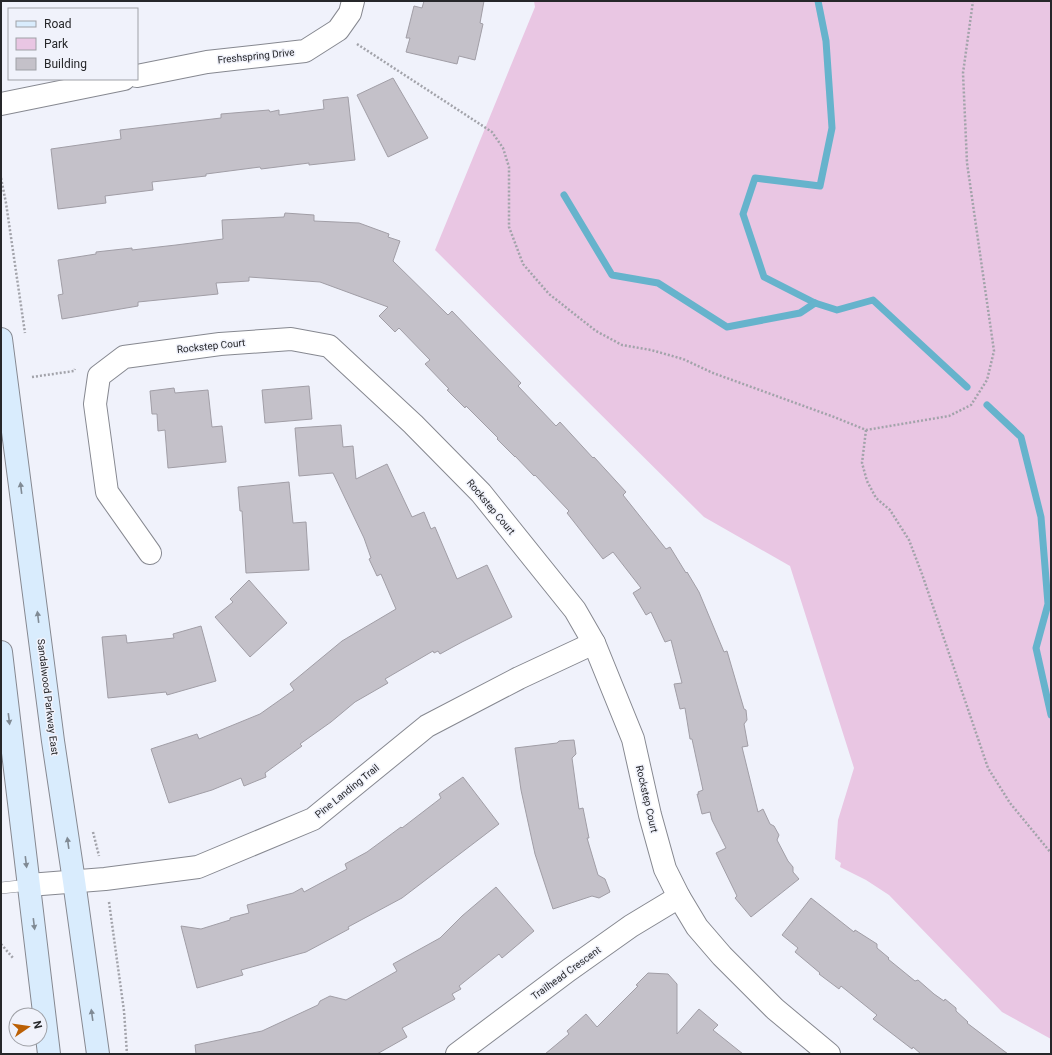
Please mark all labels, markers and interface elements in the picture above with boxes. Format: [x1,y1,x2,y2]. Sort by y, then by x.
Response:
legend [8,8,138,80]
text: Road [44,17,72,31]
text: Park [44,37,69,51]
street label: Freshspring Drive [217,46,295,66]
text: Building [44,57,87,71]
street label: Rockstep Court [176,337,246,355]
street label: Rockstep Court [465,477,517,537]
one-way arrow [18,482,24,494]
one-way arrow [35,611,41,623]
street label: Sandalwood Parkway East [35,638,61,756]
one-way arrow [6,713,12,725]
street label: Pine Landing Trail [313,762,381,820]
street label: Rockstep Court [634,764,660,834]
one-way arrow [65,837,71,849]
one-way arrow [23,855,30,868]
one-way arrow [31,918,37,930]
street label: Trailhead Crescent [529,944,603,1002]
north arrow [8,1007,48,1047]
one-way arrow [89,1009,95,1021]
text: N [30,1020,45,1030]

